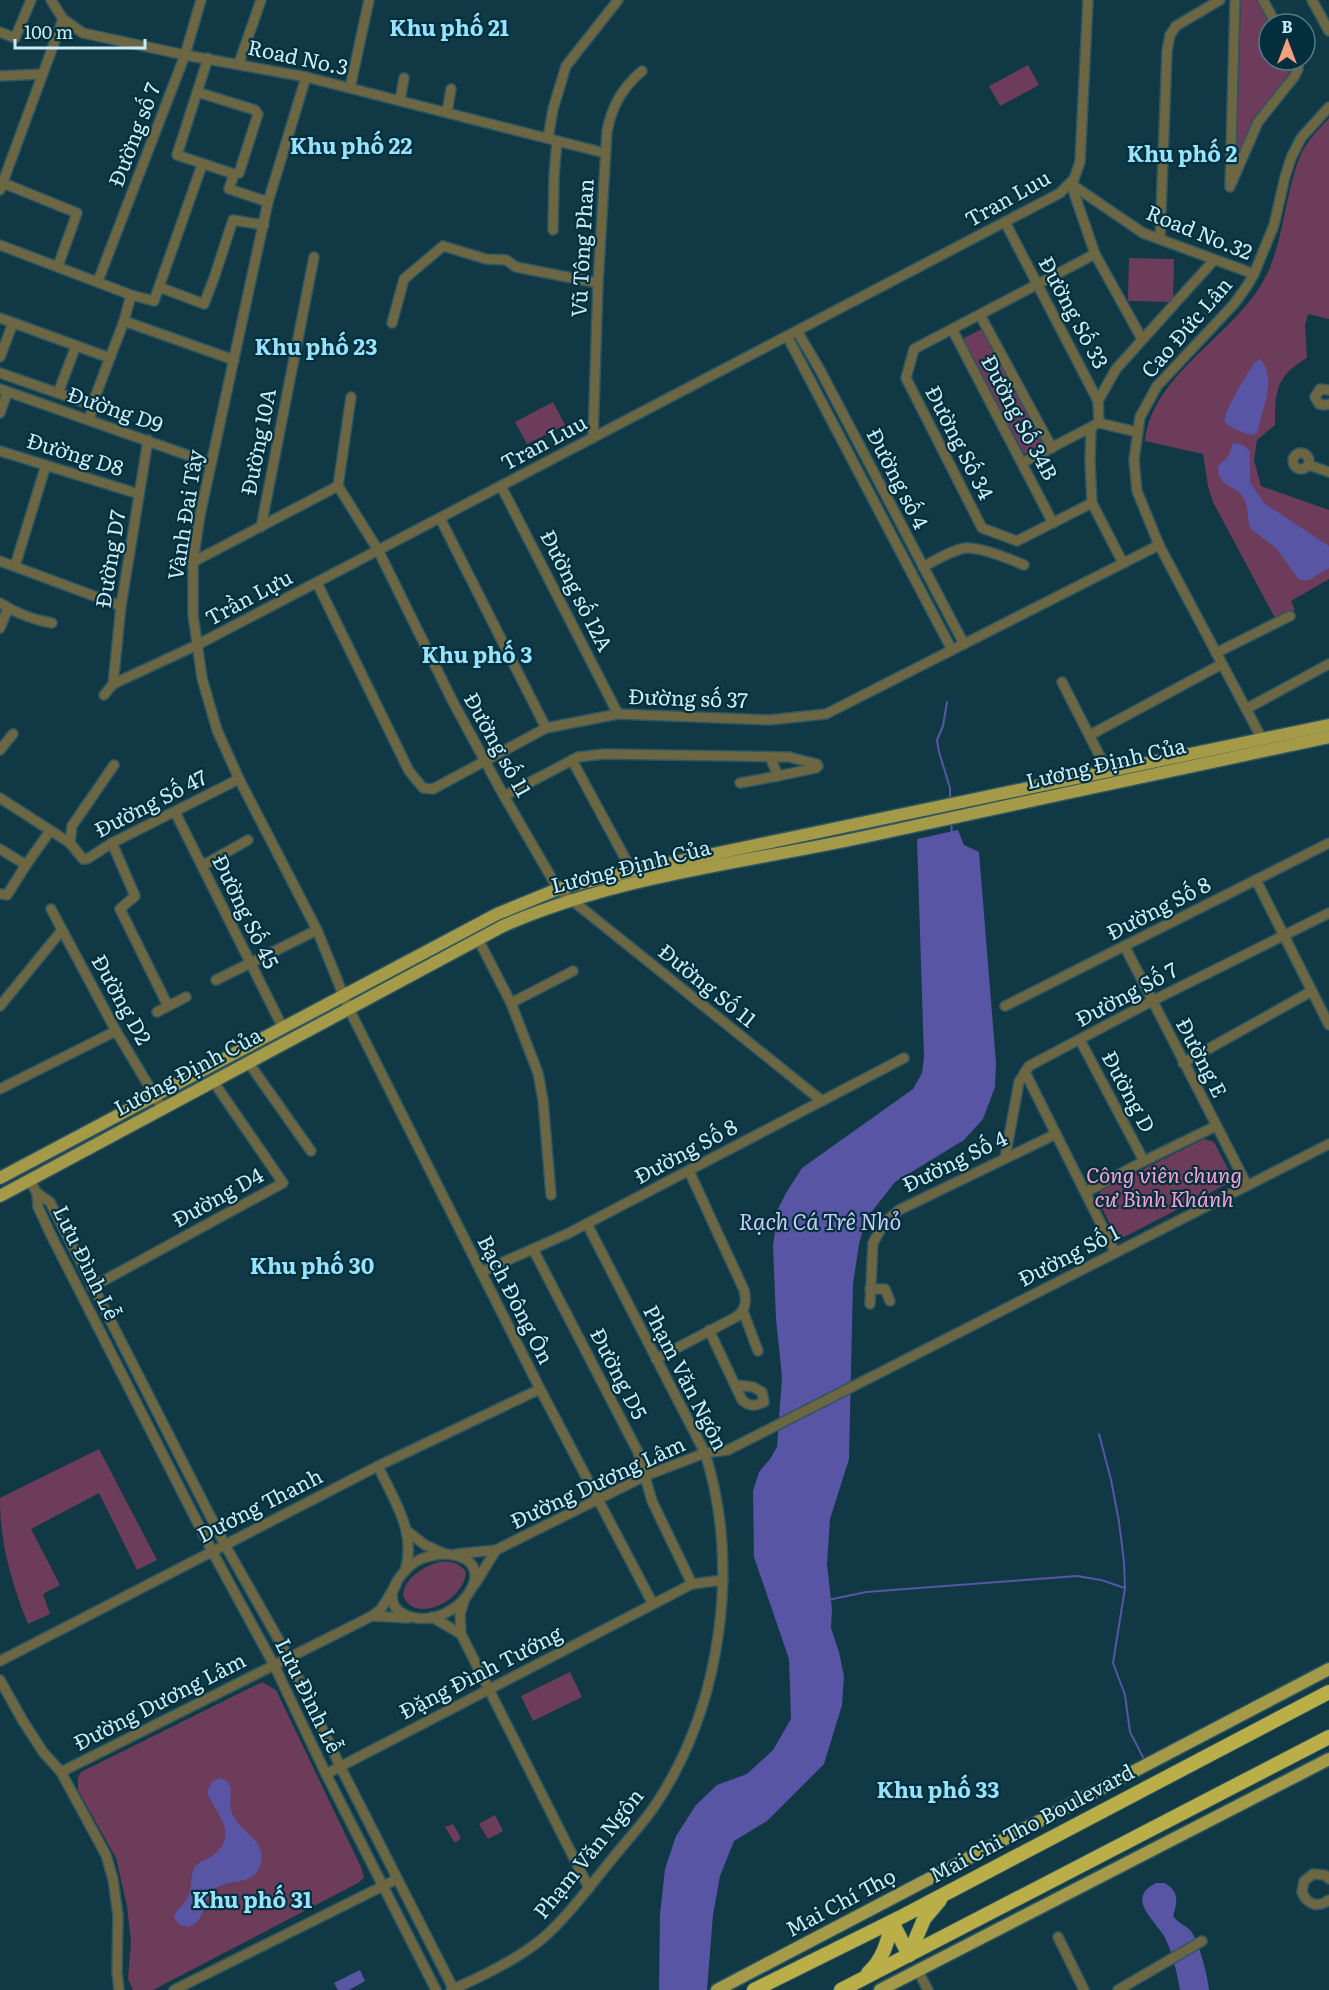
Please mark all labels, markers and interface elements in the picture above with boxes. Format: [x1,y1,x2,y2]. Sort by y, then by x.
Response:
district label: Khu phố 21 [389,10,509,43]
scale bar [15,12,146,50]
north arrow [1257,12,1317,72]
text: B [1281,14,1293,38]
text: 100 m [24,18,73,45]
street label: Road No.3 [245,30,352,81]
street label: Đường số 7 [99,77,167,191]
district label: Khu phố 22 [290,128,412,161]
district label: Khu phố 2 [1127,136,1237,169]
street label: Tran Luu [958,161,1055,233]
street label: Vũ Tông Phan [561,178,600,318]
street label: Road No.32 [1142,195,1258,266]
street label: Đường Số 33 [1033,250,1118,374]
street label: Cao Đức Lân [1132,269,1238,384]
district label: Khu phố 23 [255,329,377,362]
street label: Đường Số 34B [975,349,1067,485]
street label: Đường D9 [64,377,168,438]
street label: Đường Số 34 [919,379,1003,505]
street label: Đường 10A [231,385,282,498]
street label: Tran Luu [494,405,591,476]
street label: Đường số 4 [860,422,938,534]
street label: Đường D8 [23,423,128,482]
street label: Vành Đai Tây [158,446,209,582]
street label: Đường D7 [85,507,132,610]
street label: Đường số 12A [534,524,622,657]
street label: Trần Lựu [199,560,297,632]
district label: Khu phố 3 [421,637,533,670]
street label: Đường số 37 [628,679,749,714]
street label: Đường số 11 [458,686,541,802]
street label: Lương Định Của [1022,728,1189,795]
street label: Đường Số 47 [88,760,212,843]
street label: Lương Định Của [547,830,714,899]
street label: Đường Số 45 [206,849,288,973]
street label: Đường Số 8 [1100,867,1215,946]
street label: Đường Số 11 [653,935,765,1034]
street label: Đường D2 [86,948,161,1050]
street label: Đường Số 7 [1069,953,1183,1033]
street label: Đường E [1170,1012,1237,1102]
street label: Lương Định Của [107,1017,267,1122]
street label: Đường D [1096,1045,1165,1137]
street label: Đường Số 8 [628,1110,742,1190]
street label: Đường Số 4 [896,1121,1012,1198]
street label: Đường D4 [166,1158,268,1234]
park label: Công viên chung cư Bình Khánh [1086,1158,1242,1213]
street label: Lưu Đình Lễ [47,1199,129,1325]
water label: Rạch Cá Trê Nhỏ [739,1204,901,1237]
street label: Đường Số 1 [1012,1215,1124,1293]
street label: Bạch Đông Ôn [471,1229,563,1369]
district label: Khu phố 30 [250,1248,374,1281]
street label: Phạm Văn Ngôn [637,1299,737,1455]
street label: Đường D5 [584,1322,657,1424]
street label: Đường Dương Lâm [504,1427,689,1535]
street label: Dương Thanh [191,1459,327,1549]
street label: Đặng Đình Tướng [393,1616,567,1725]
street label: Lưu Đình Lễ [269,1632,351,1758]
street label: Đường Dương Lâm [67,1643,250,1757]
street label: Mai Chi Tho Boulevard [923,1755,1139,1889]
district label: Khu phố 33 [877,1772,999,1805]
street label: Phạm Văn Ngôn [525,1780,649,1924]
street label: Mai Chí Thọ [779,1859,900,1943]
district label: Khu phố 31 [192,1882,312,1915]

